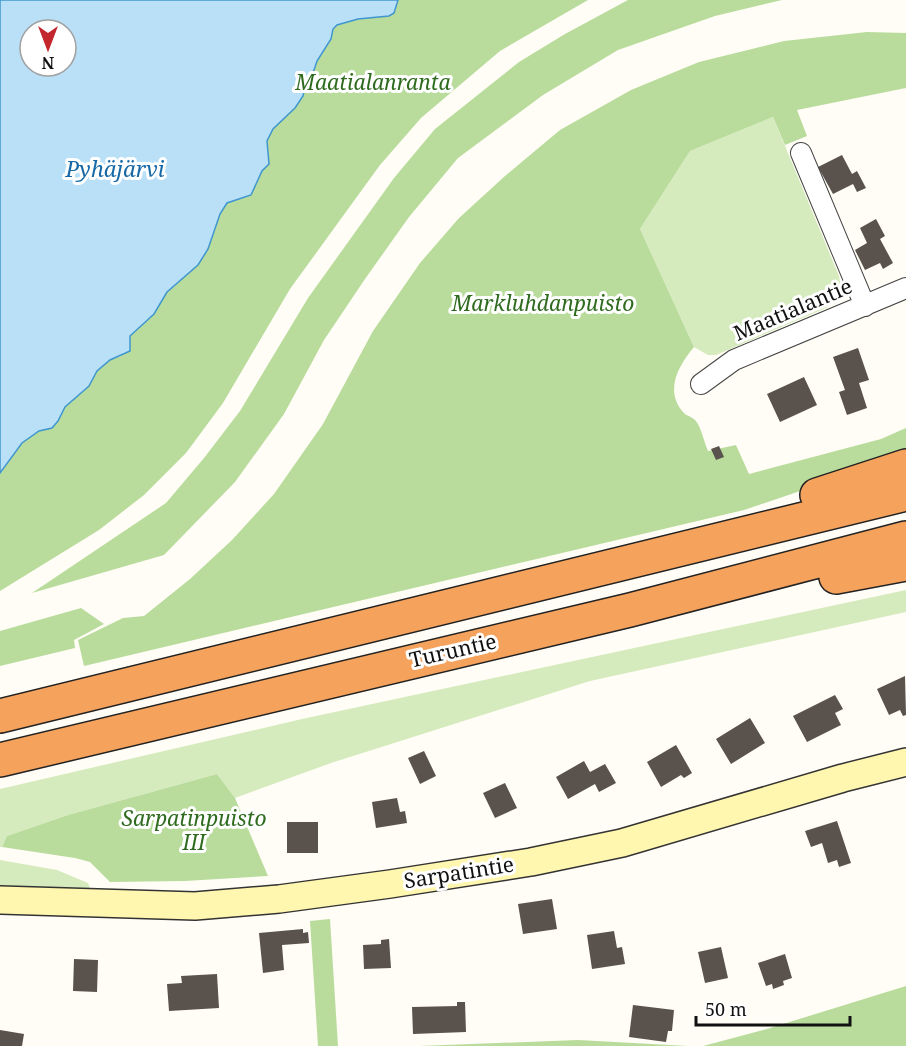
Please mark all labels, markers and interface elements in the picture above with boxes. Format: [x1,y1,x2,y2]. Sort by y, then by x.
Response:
north arrow [18,18,78,78]
text: N [41,52,54,74]
park label: Maatialanranta [294,68,452,96]
water label: Pyhäjärvi [64,153,165,183]
street label: Maatialantie [729,271,856,347]
park label: Markluhdanpuisto [451,289,634,317]
street label: Turuntie [407,626,499,674]
park label: Sarpatinpuisto III [122,804,266,856]
street label: Sarpatintie [402,850,516,895]
scale bar [696,989,850,1027]
text: 50 m [705,997,747,1021]

